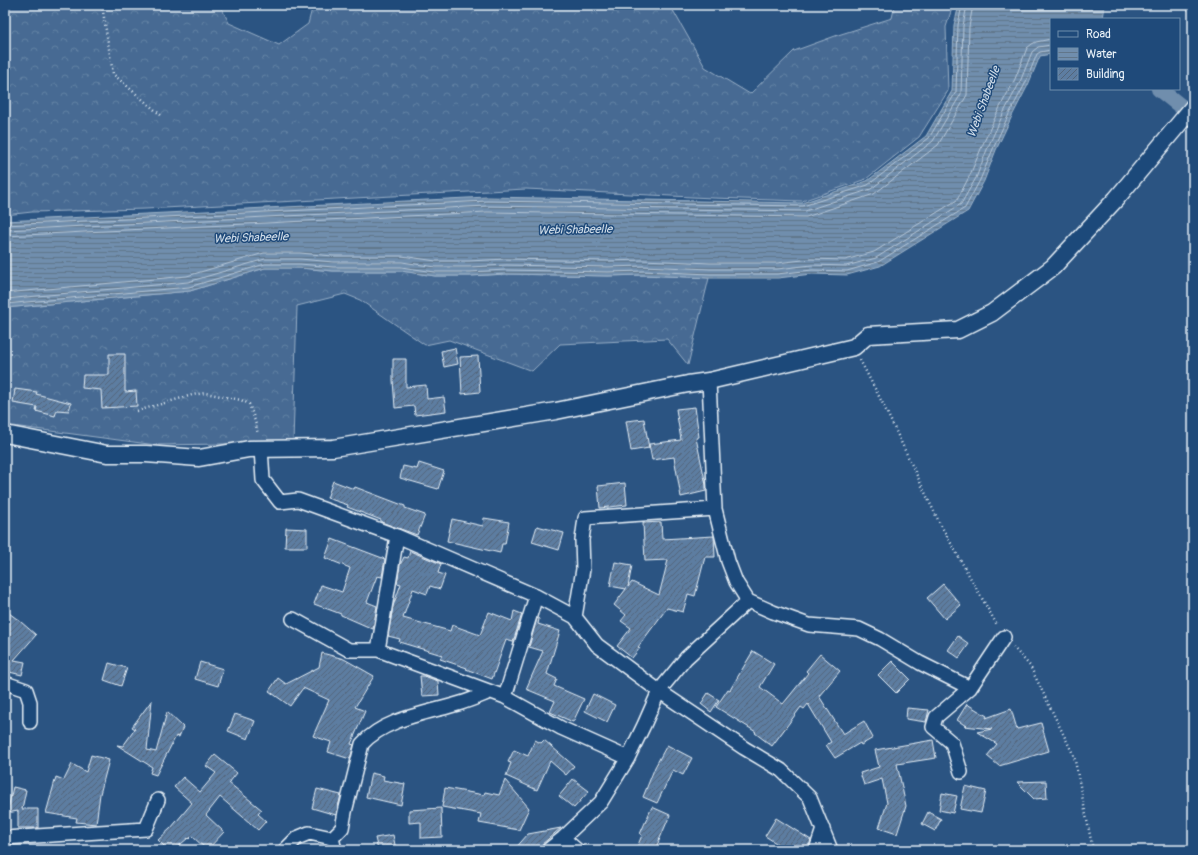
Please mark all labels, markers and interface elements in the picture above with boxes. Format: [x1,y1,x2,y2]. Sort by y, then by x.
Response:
legend [1050,18,1180,90]
text: Road [1086,27,1111,42]
text: Water [1086,47,1117,62]
water label: Webi Shabeelle [964,63,1004,140]
text: Building [1086,67,1125,82]
water label: Webi Shabeelle [538,222,613,238]
water label: Webi Shabeelle [214,229,289,247]

